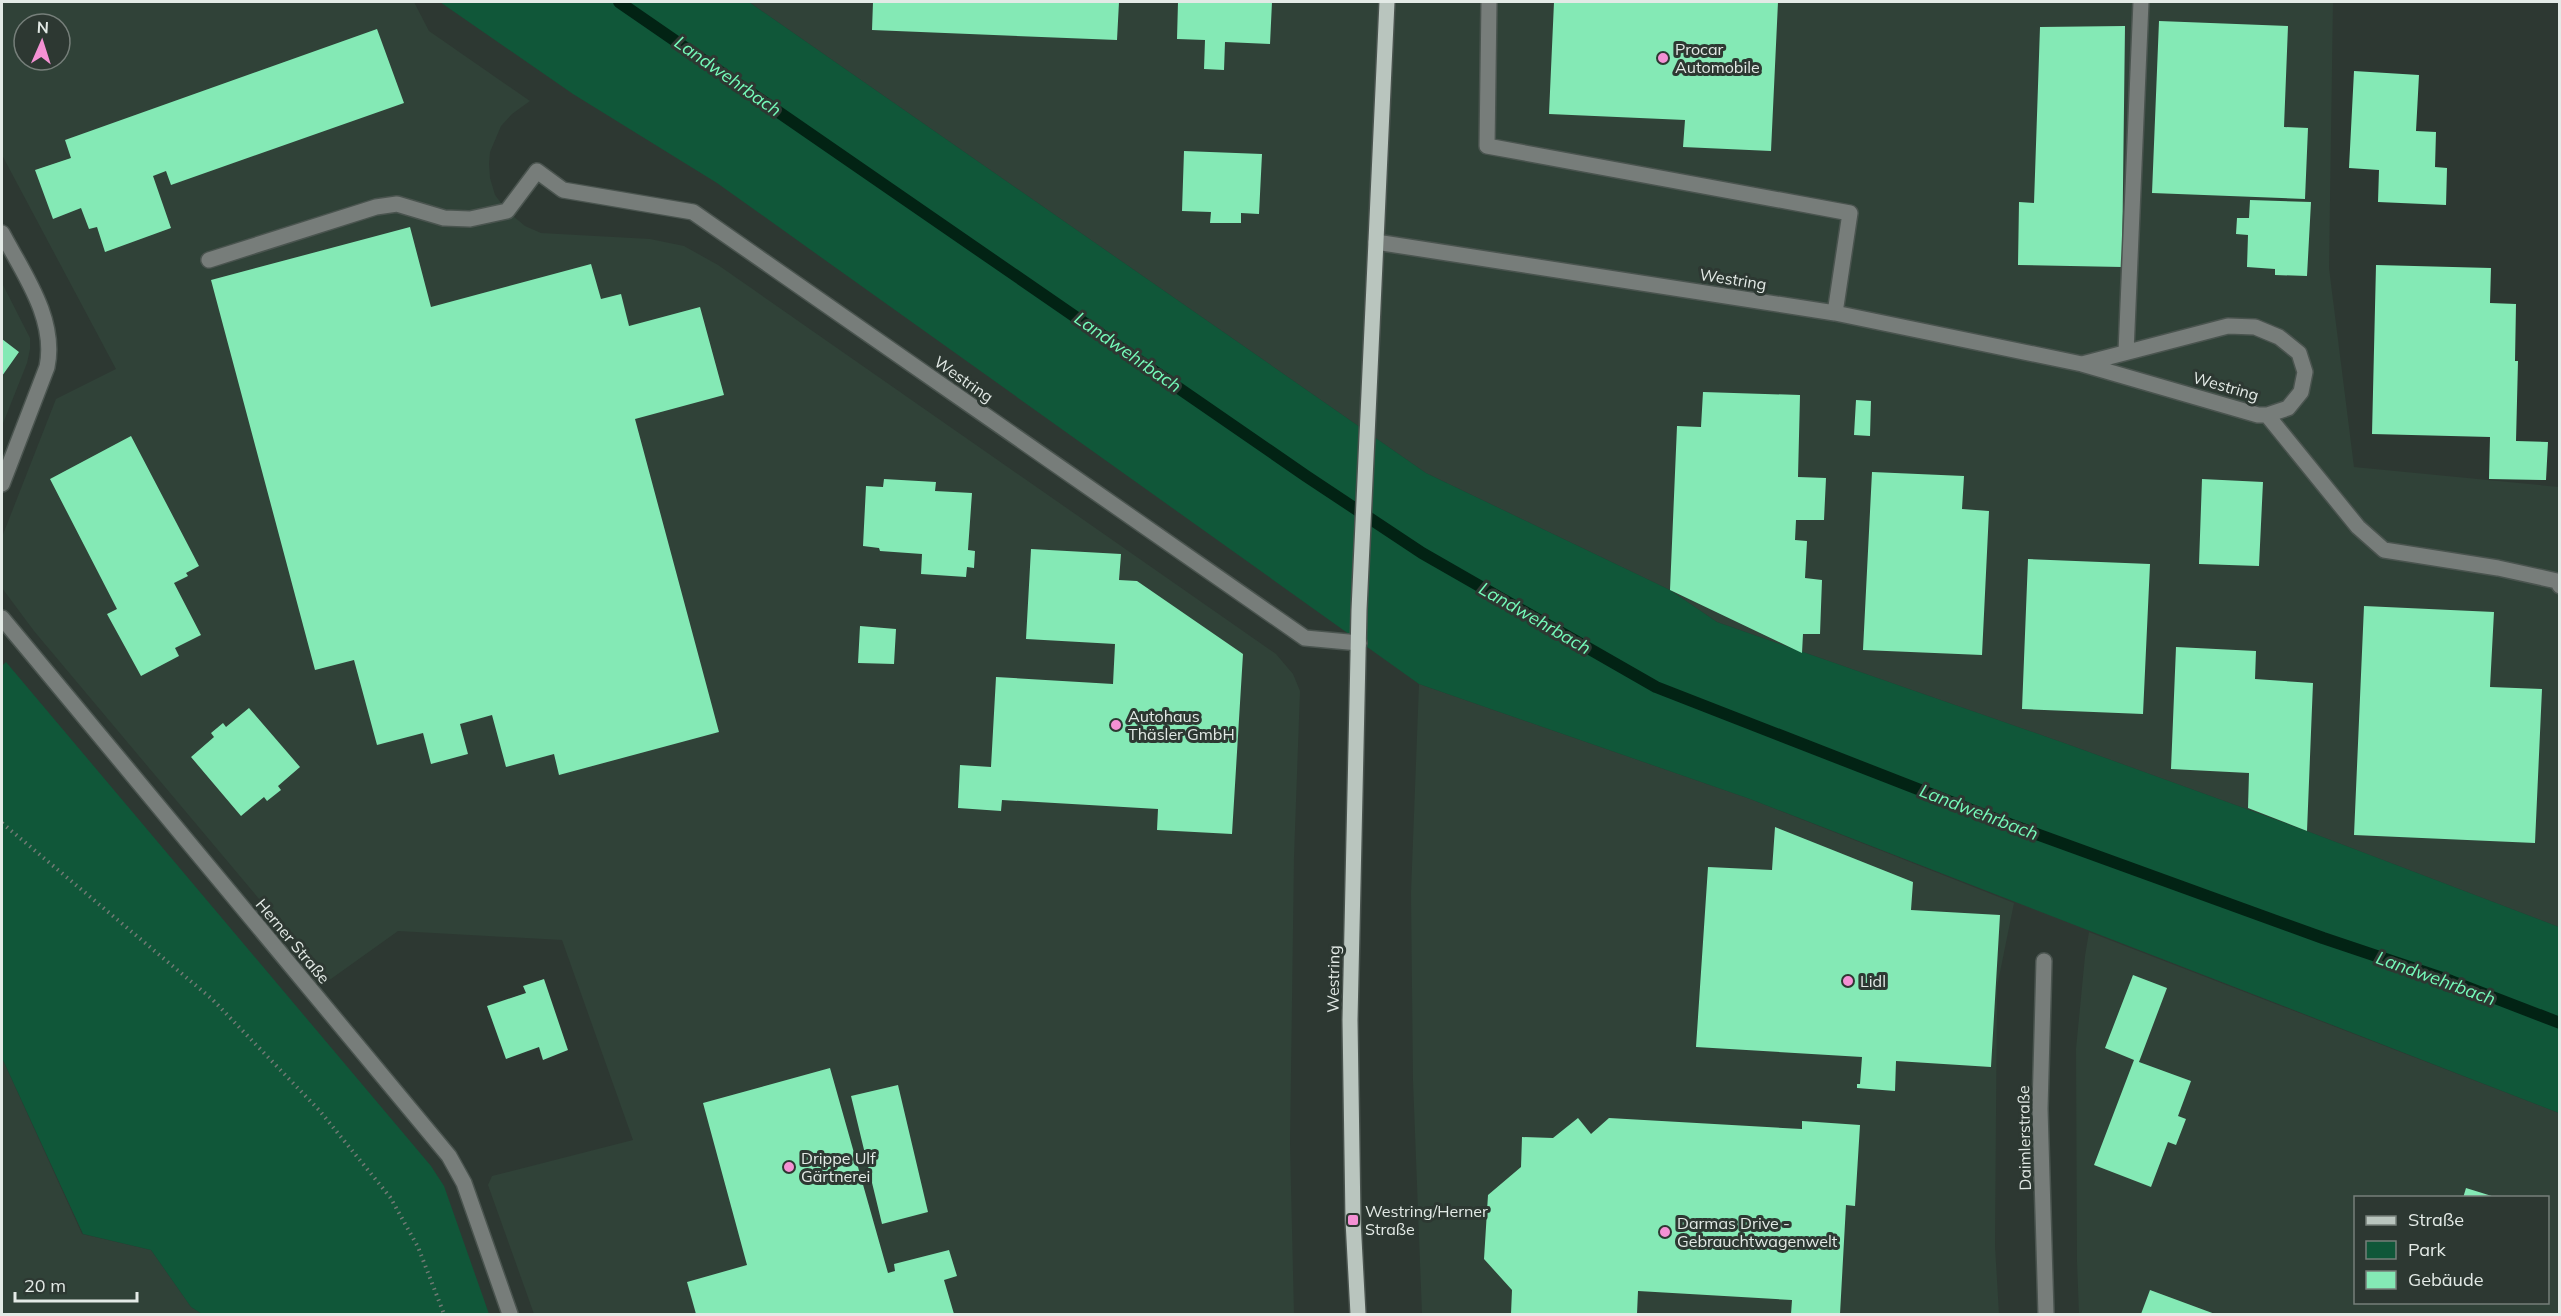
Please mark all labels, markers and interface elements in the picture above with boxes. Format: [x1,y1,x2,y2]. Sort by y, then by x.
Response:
north arrow [12,12,72,72]
text: N [36,17,49,37]
water label: Landwehrbach [670,31,786,121]
place label: Procar Automobile [1675,39,1760,77]
marker: Procar Automobile [1656,51,1670,65]
street label: Westring [1698,264,1768,294]
water label: Landwehrbach [1070,307,1186,397]
street label: Westring [931,351,997,407]
street label: Westring [2191,367,2261,405]
water label: Landwehrbach [1475,577,1595,659]
place label: Autohaus Thäsler GmbH [1128,706,1235,744]
marker: Autohaus Thäsler GmbH [1109,718,1123,732]
water label: Landwehrbach [1916,779,2042,845]
street label: Herner Straße [252,895,334,987]
street label: Westring [1322,945,1344,1013]
water label: Landwehrbach [2373,946,2499,1010]
place label: Lidl [1860,971,1886,991]
marker: Lidl [1841,974,1855,988]
street label: Daimlerstraße [2013,1085,2035,1191]
place label: Drippe Ulf Gärtnerei [801,1148,876,1186]
marker: Drippe Ulf Gärtnerei [782,1160,796,1174]
legend [2354,1196,2549,1304]
place label: Westring/Herner Straße [1365,1201,1488,1239]
text: Straße [2408,1208,2464,1231]
marker: Westring/Herner Straße [1346,1213,1360,1227]
place label: Darmas Drive - Gebrauchtwagenwelt [1677,1213,1838,1251]
marker: Darmas Drive - Gebrauchtwagenwelt [1658,1225,1672,1239]
text: Park [2408,1238,2447,1261]
scale bar [15,1265,136,1303]
text: Gebäude [2408,1268,2484,1291]
text: 20 m [24,1274,66,1297]

